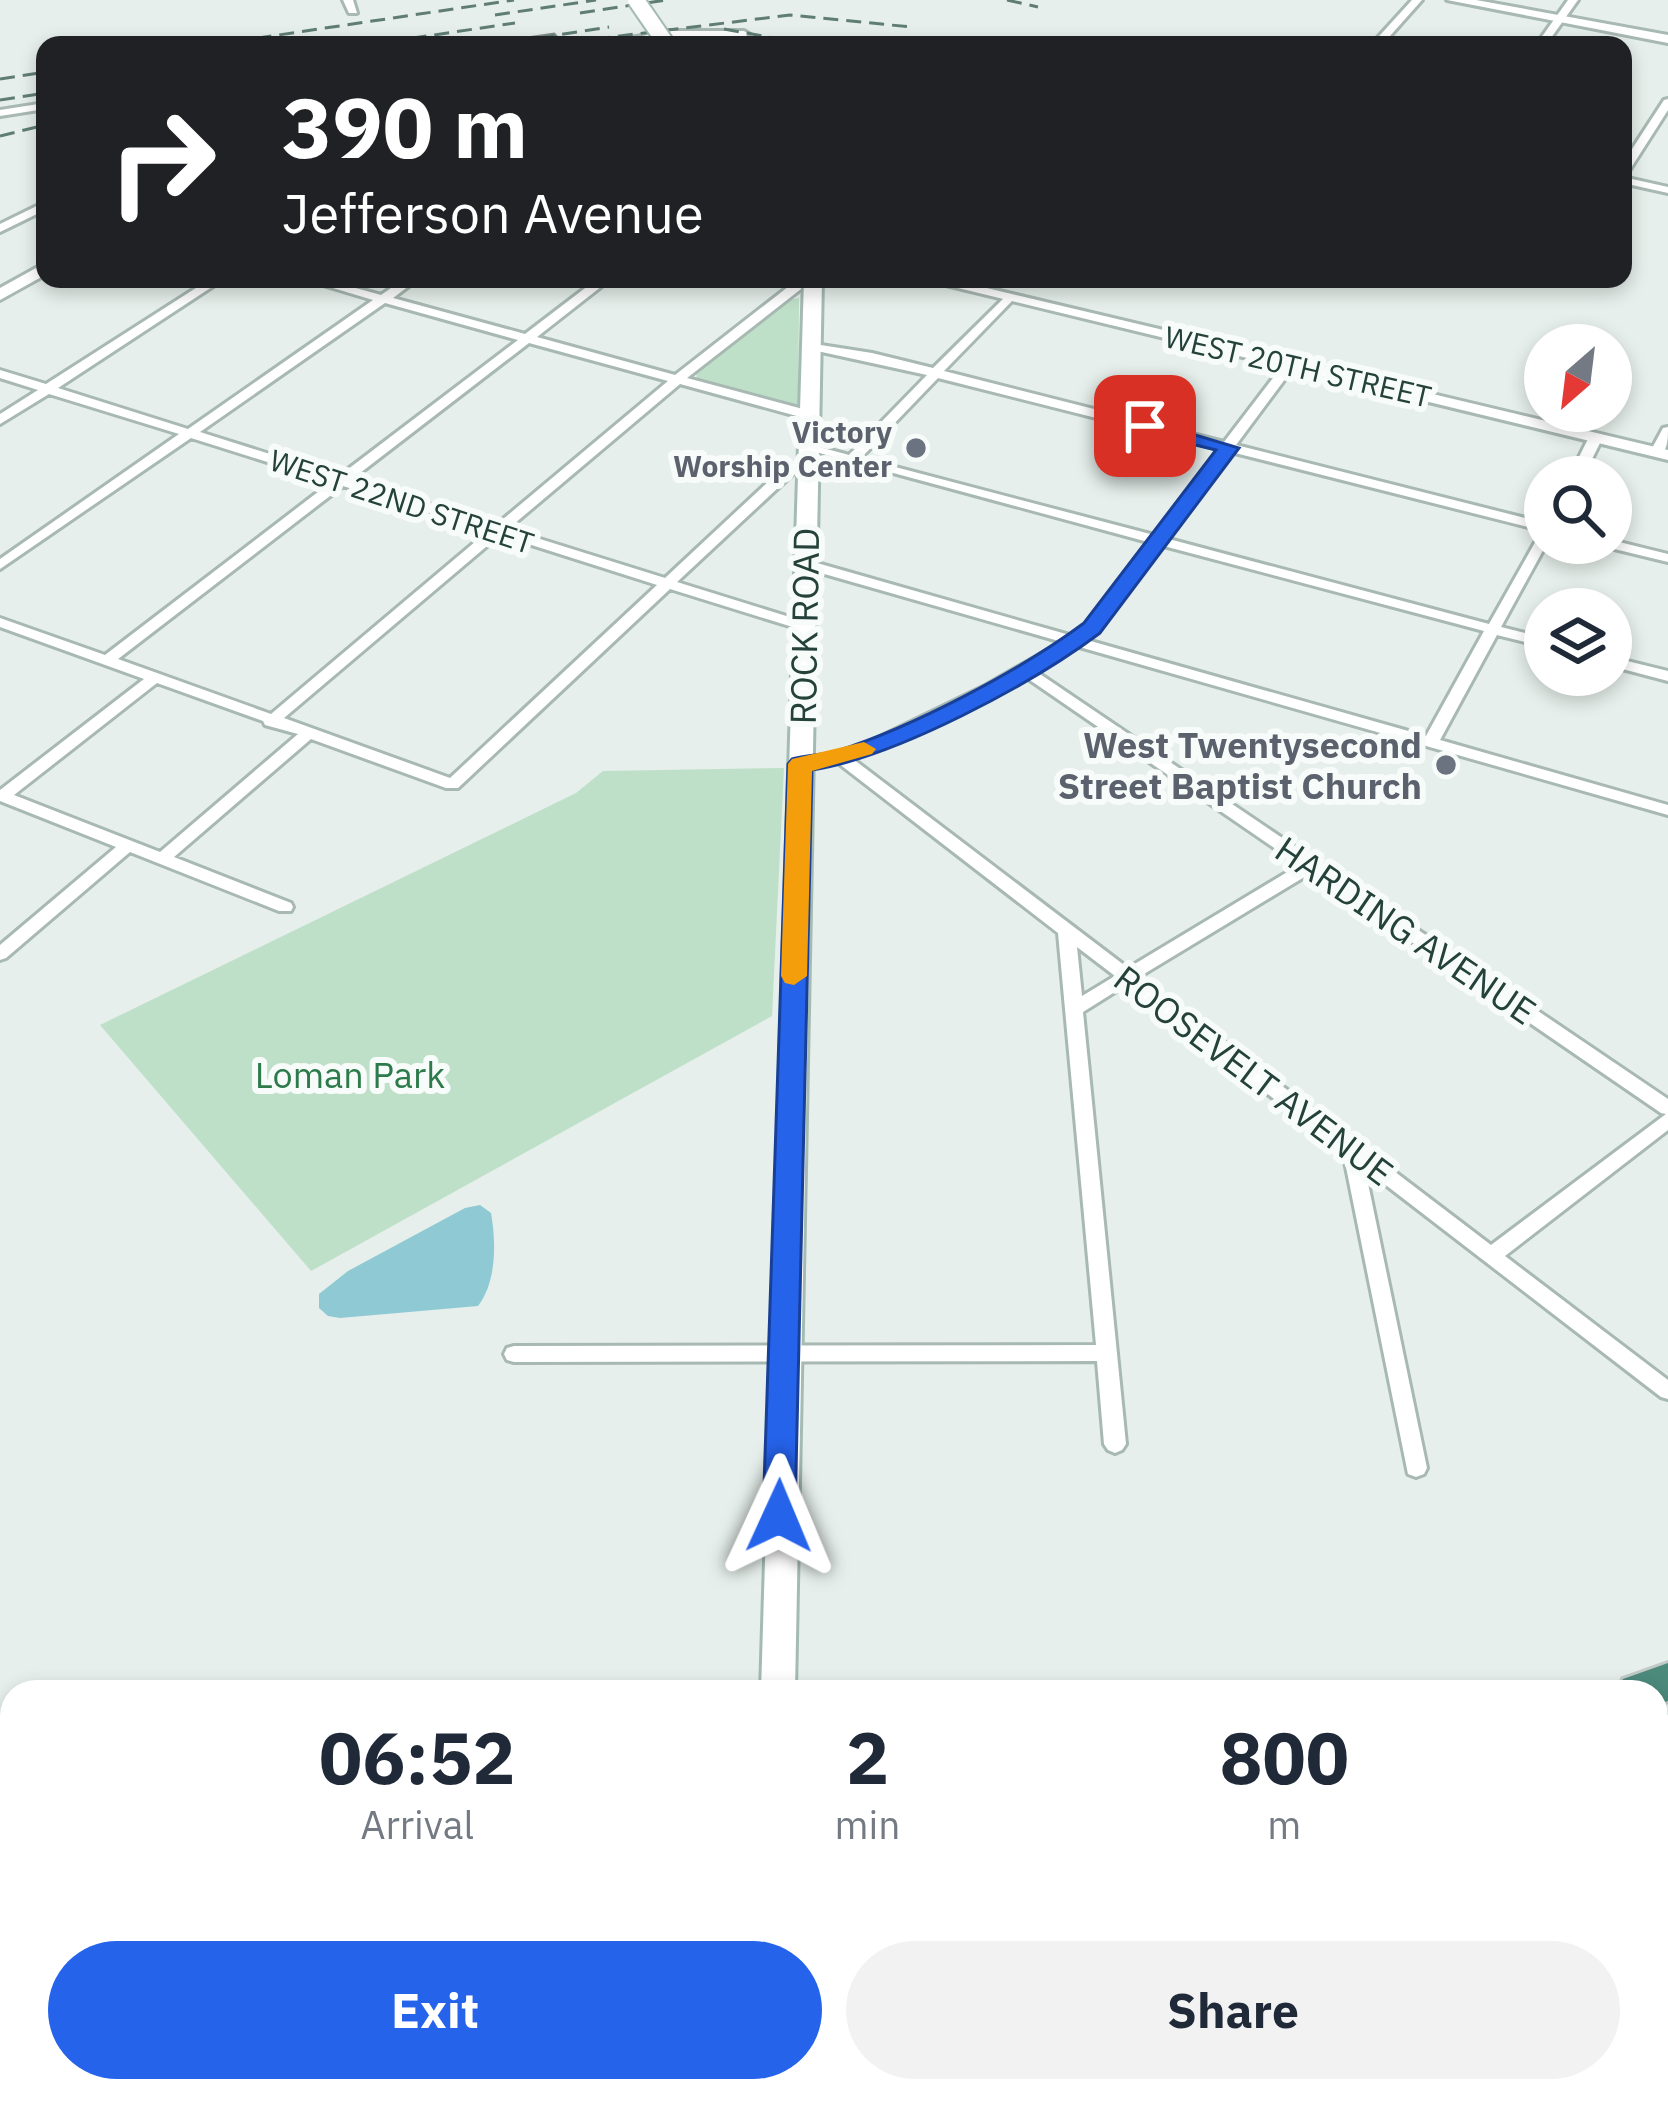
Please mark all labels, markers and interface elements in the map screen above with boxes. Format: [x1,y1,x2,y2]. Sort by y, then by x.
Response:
text: 390 m [282,72,528,181]
icon: right [84,84,240,240]
text: Jefferson Avenue [282,178,704,248]
street label: WEST 20TH STREET [1161,316,1435,416]
north arrow [1524,324,1632,432]
map controls [1524,324,1632,696]
pin [1094,375,1196,477]
icon: arrive [1112,393,1178,459]
place label: Victory Worship Center [673,412,892,485]
marker: Victory Worship Center [903,435,929,461]
street label: WEST 22ND STREET [265,440,539,562]
button: search [1524,456,1632,564]
street label: ROCK ROAD [779,527,829,725]
button: layers [1524,588,1632,696]
place label: West Twentysecond Street Baptist Church [1058,721,1422,809]
marker: West Twentysecond Street Baptist Church [1433,752,1459,778]
street label: HARDING AVENUE [1267,825,1545,1035]
street label: ROOSEVELT AVENUE [1105,955,1403,1195]
park label: Loman Park [255,1051,445,1098]
position arrow [716,1453,842,1579]
text: 06:52 [319,1710,516,1804]
text: 2 [846,1710,889,1804]
text: 800 [1219,1710,1349,1804]
text: Arrival [360,1799,474,1850]
text: min [835,1799,900,1850]
text: m [1267,1799,1301,1850]
button: Exit [48,1941,822,2079]
button: Share [846,1941,1620,2079]

